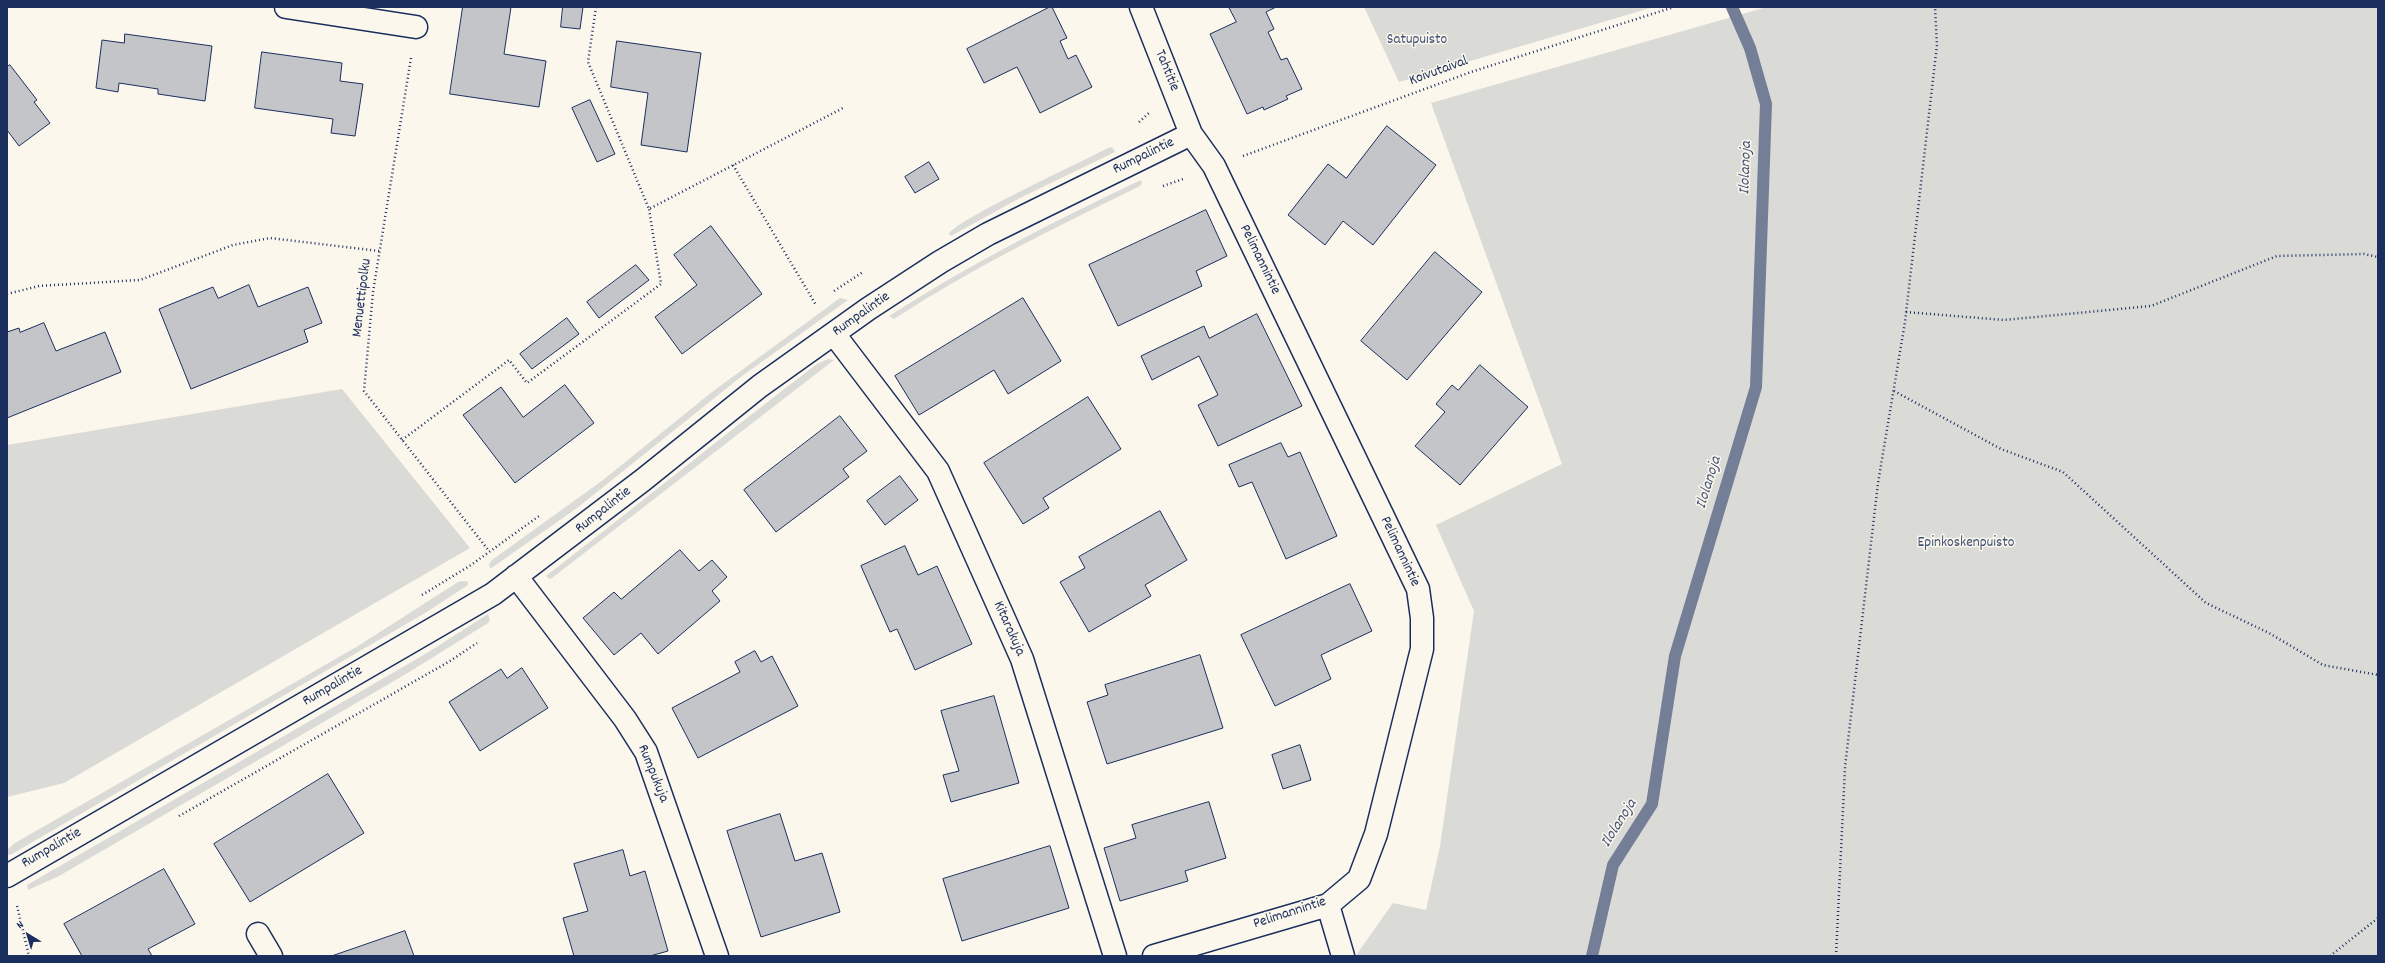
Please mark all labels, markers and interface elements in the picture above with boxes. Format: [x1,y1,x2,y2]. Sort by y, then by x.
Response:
park label: Satupuisto [1387,32,1447,50]
street label: Tahtitie [1150,48,1182,94]
street label: Koivutaival [1407,53,1471,91]
street label: Rumpalintie [1110,134,1178,180]
water label: Ilolanoja [1736,141,1758,195]
street label: Pelimannintie [1234,222,1284,298]
street label: Menuettipolku [349,258,377,338]
street label: Rumpalintie [830,289,894,341]
water label: Ilolanoja [1693,455,1727,511]
street label: Rumpalintie [572,484,636,538]
street label: Pelimannintie [1375,514,1423,590]
park label: Epinkoskenpuisto [1918,535,2014,553]
street label: Kitarakuja [988,599,1028,659]
street label: Rumpalintie [300,663,366,711]
street label: Rumpukuja [632,742,672,806]
water label: Ilolanoja [1598,796,1642,852]
street label: Rumpalintie [19,825,85,873]
street label: Pelimannintie [1251,894,1329,934]
north arrow [8,915,48,955]
text: N [14,918,28,934]

